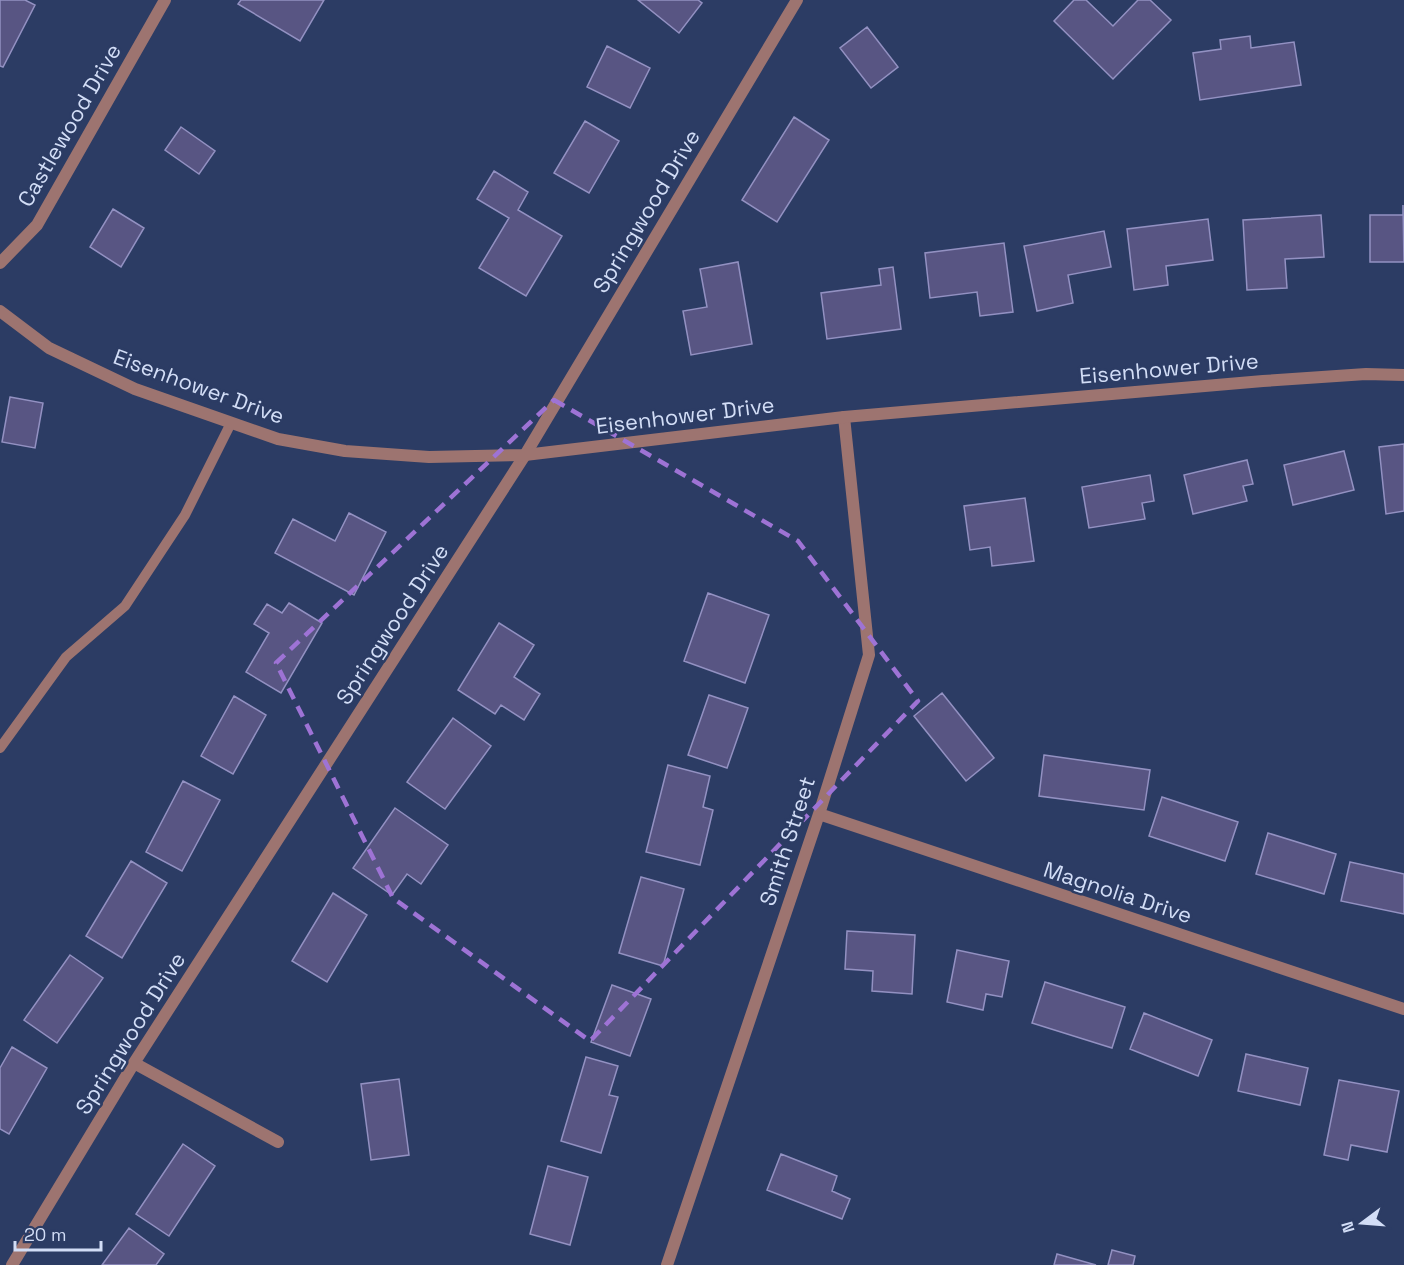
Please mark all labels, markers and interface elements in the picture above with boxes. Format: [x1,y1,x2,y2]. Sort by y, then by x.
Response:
street label: Castlewood Drive [11,39,127,211]
street label: Springwood Drive [586,124,706,298]
street label: Eisenhower Drive [110,342,288,430]
street label: Eisenhower Drive [1078,346,1260,390]
street label: Eisenhower Drive [594,390,776,440]
street label: Springwood Drive [330,538,454,710]
street label: Smith Street [753,773,821,909]
street label: Magnolia Drive [1040,855,1196,929]
street label: Springwood Drive [69,947,191,1119]
north arrow [1332,1193,1392,1253]
scale bar [15,1214,100,1252]
text: N [1336,1219,1360,1235]
text: 20 m [24,1223,67,1246]

